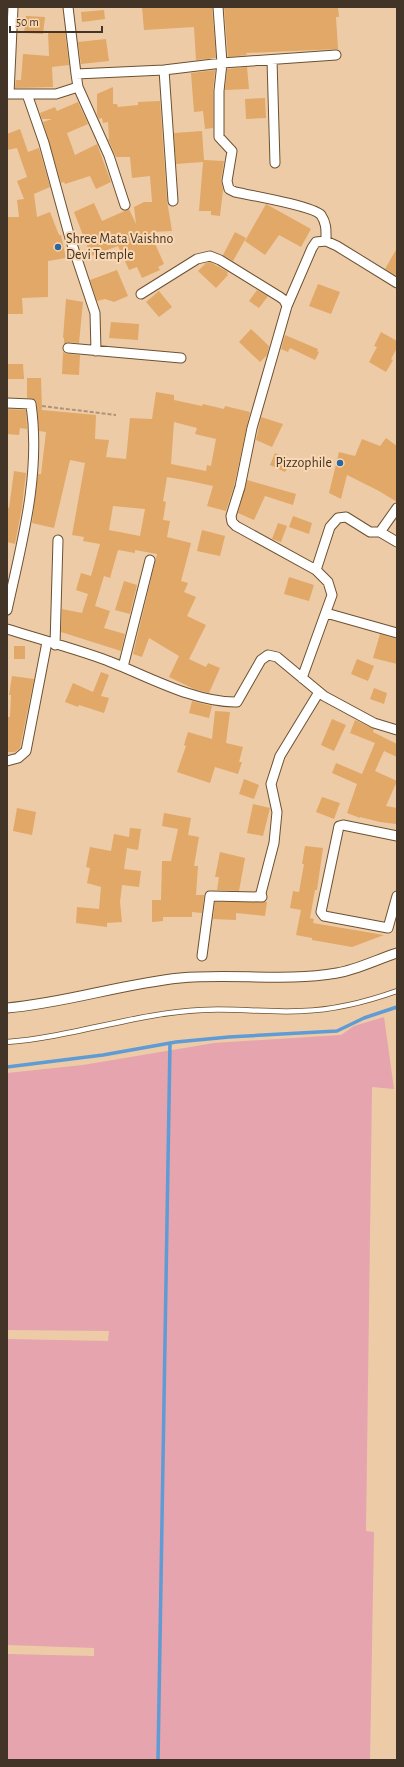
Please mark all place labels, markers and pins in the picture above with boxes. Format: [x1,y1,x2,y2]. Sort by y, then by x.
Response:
place label: Shree Mata Vaishno Devi Temple [66,232,173,262]
marker: Shree Mata Vaishno Devi Temple [53,242,63,252]
place label: Pizzophile [275,456,332,470]
marker: Pizzophile [335,458,345,468]

